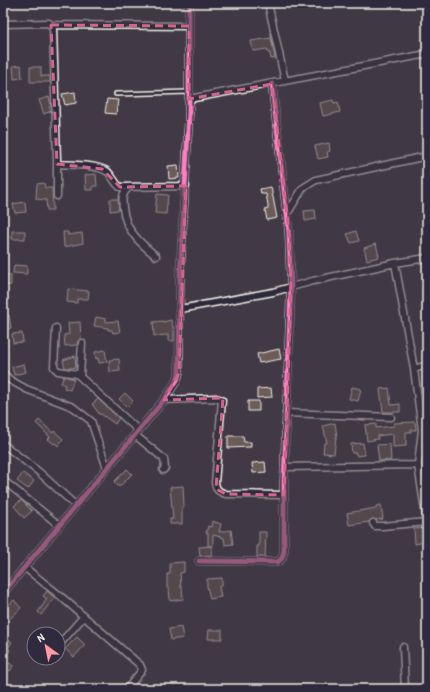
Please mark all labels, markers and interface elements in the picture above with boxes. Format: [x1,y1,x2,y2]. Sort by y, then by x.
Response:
north arrow [26,626,66,666]
text: N [34,630,47,645]

